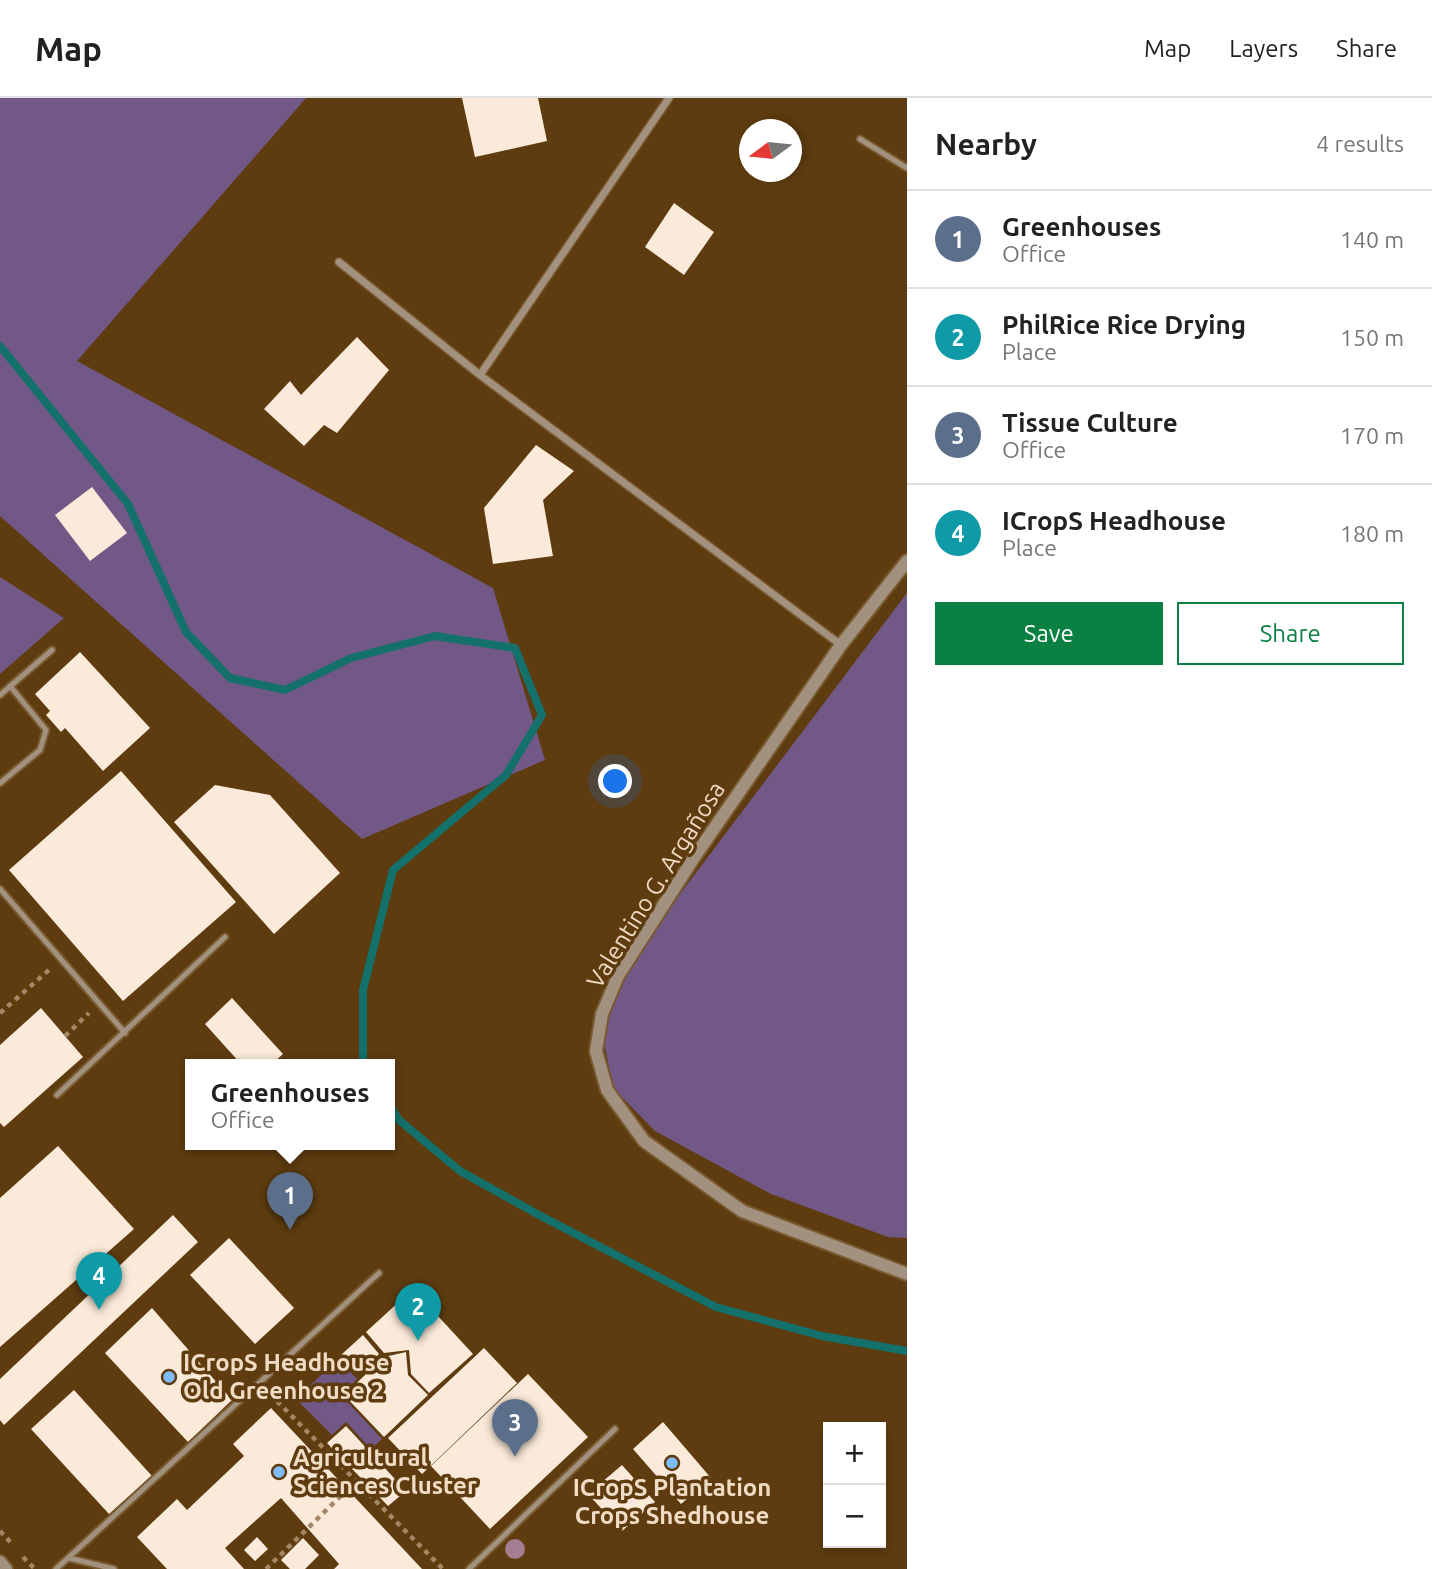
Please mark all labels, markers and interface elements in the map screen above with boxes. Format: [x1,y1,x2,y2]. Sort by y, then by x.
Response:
text: Map [35,30,102,67]
text: Map [1144,35,1191,62]
text: Layers [1229,35,1298,62]
text: Share [1336,35,1397,62]
north arrow [739,119,802,182]
text: Nearby [935,127,1037,161]
text: 4 results [1316,131,1404,156]
text: Greenhouses [1002,212,1161,241]
text: 1 [952,227,964,252]
text: 140 m [1340,227,1404,252]
text: Office [1002,241,1066,266]
text: PhilRice Rice Drying [1002,310,1246,339]
text: 2 [952,325,964,350]
text: 150 m [1340,325,1404,350]
text: Place [1002,339,1057,364]
text: Tissue Culture [1002,408,1178,437]
text: 3 [952,423,964,448]
text: 170 m [1340,423,1404,448]
text: Office [1002,437,1066,462]
text: ICropS Headhouse [1002,506,1226,535]
text: 4 [952,521,964,546]
text: 180 m [1340,521,1404,546]
text: Place [1002,535,1057,560]
button: Save [935,602,1163,665]
button: Share [1177,602,1404,665]
your location [598,764,632,798]
street label: Valentino G. Argañosa [581,777,730,993]
popup [185,1059,395,1150]
text: Greenhouses [210,1078,370,1107]
text: Office [210,1107,275,1132]
pin: 1 [267,1172,313,1230]
pin: 4 [76,1252,122,1310]
pin: 2 [395,1283,441,1341]
place label: ICropS Headhouse Old Greenhouse 2 [183,1349,390,1404]
marker: ICropS Headhouse Old Greenhouse 2 [161,1369,177,1385]
pin: 3 [492,1399,538,1457]
map controls [823,1422,886,1548]
button: + [823,1422,886,1485]
place label: Agricultural Sciences Cluster [293,1444,477,1499]
marker: ICropS Plantation Crops Shedhouse [664,1455,680,1471]
marker: Agricultural Sciences Cluster [271,1464,287,1480]
place label: ICropS Plantation Crops Shedhouse [573,1474,771,1529]
button: − [823,1485,886,1548]

